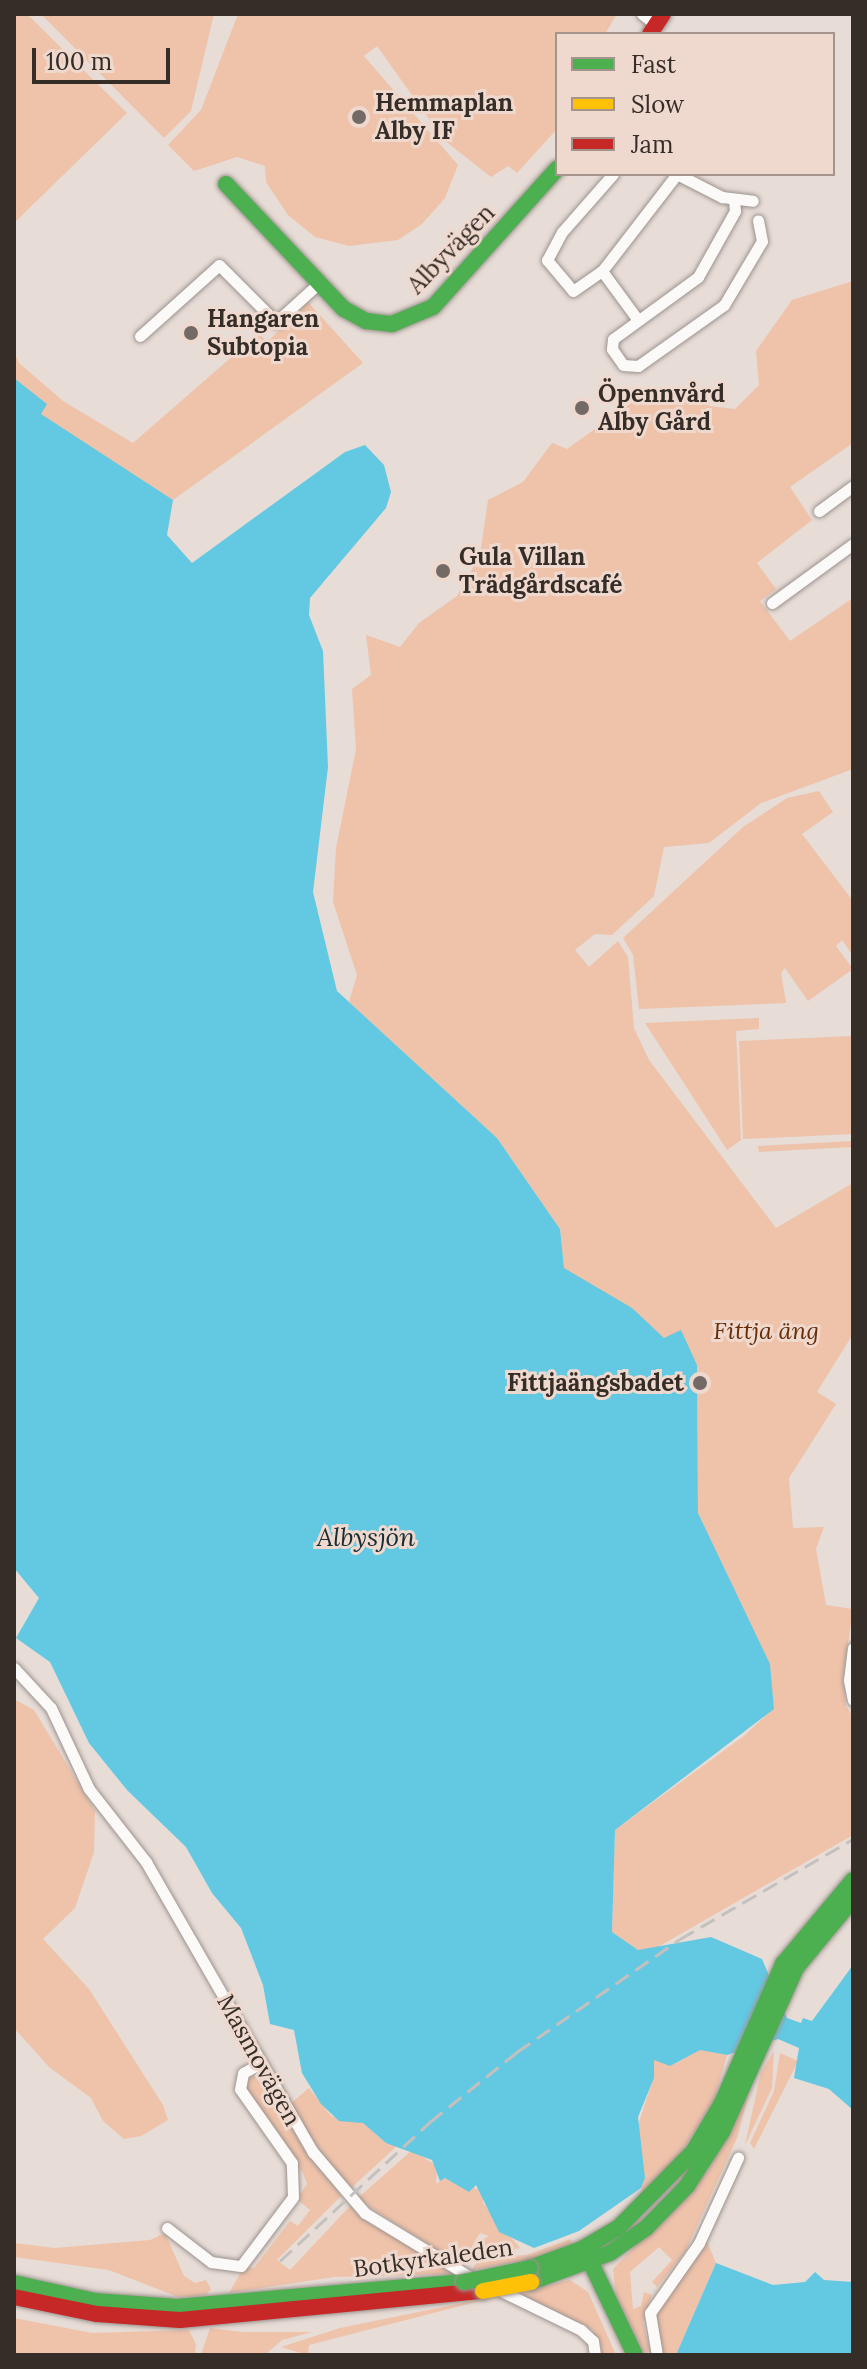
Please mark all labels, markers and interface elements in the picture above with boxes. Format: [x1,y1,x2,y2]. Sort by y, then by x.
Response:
scale bar [36,32,174,82]
legend [555,32,835,176]
text: 100 m [46,46,112,77]
text: Fast [631,49,676,80]
place label: Hemmaplan Alby IF [375,89,513,145]
text: Slow [631,89,684,120]
marker: Hemmaplan Alby IF [350,108,368,126]
text: Jam [631,129,673,160]
street label: Albyvägen [401,198,501,300]
place label: Hangaren Subtopia [207,305,319,361]
marker: Hangaren Subtopia [182,324,200,342]
place label: Öpennvård Alby Gård [598,380,725,436]
marker: Öpennvård Alby Gård [573,399,591,417]
place label: Gula Villan Trädgårdscafé [459,543,622,599]
marker: Gula Villan Trädgårdscafé [434,562,452,580]
park label: Fittja äng [713,1317,819,1345]
place label: Fittjaängsbadet [507,1369,684,1397]
marker: Fittjaängsbadet [691,1374,709,1392]
water label: Albysjön [317,1521,415,1553]
street label: Masmovägen [211,1989,307,2131]
street label: Botkyrkaleden [351,2233,515,2283]

